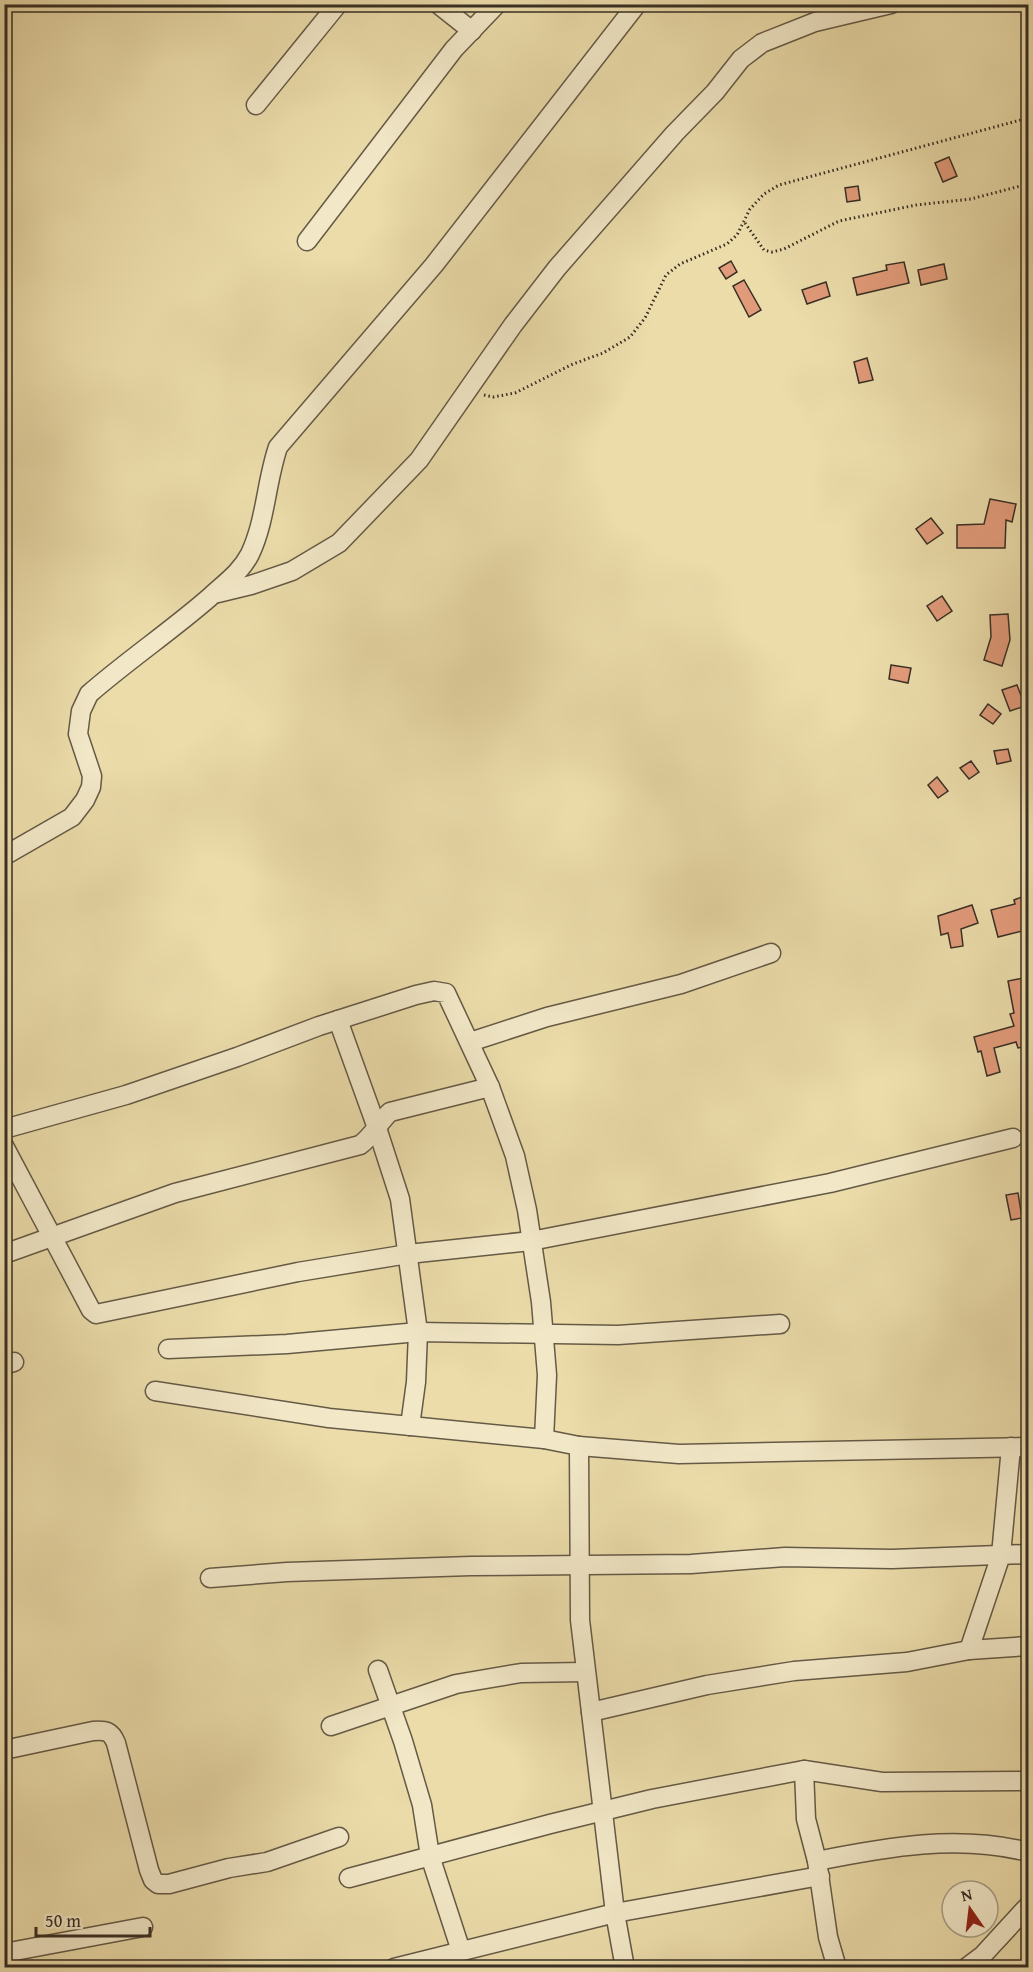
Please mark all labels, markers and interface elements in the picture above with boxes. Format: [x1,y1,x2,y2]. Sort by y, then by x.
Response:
north arrow [940,1879,1000,1939]
text: N [958,1881,975,1907]
scale bar [36,1900,150,1938]
text: 50 m [45,1907,81,1934]

